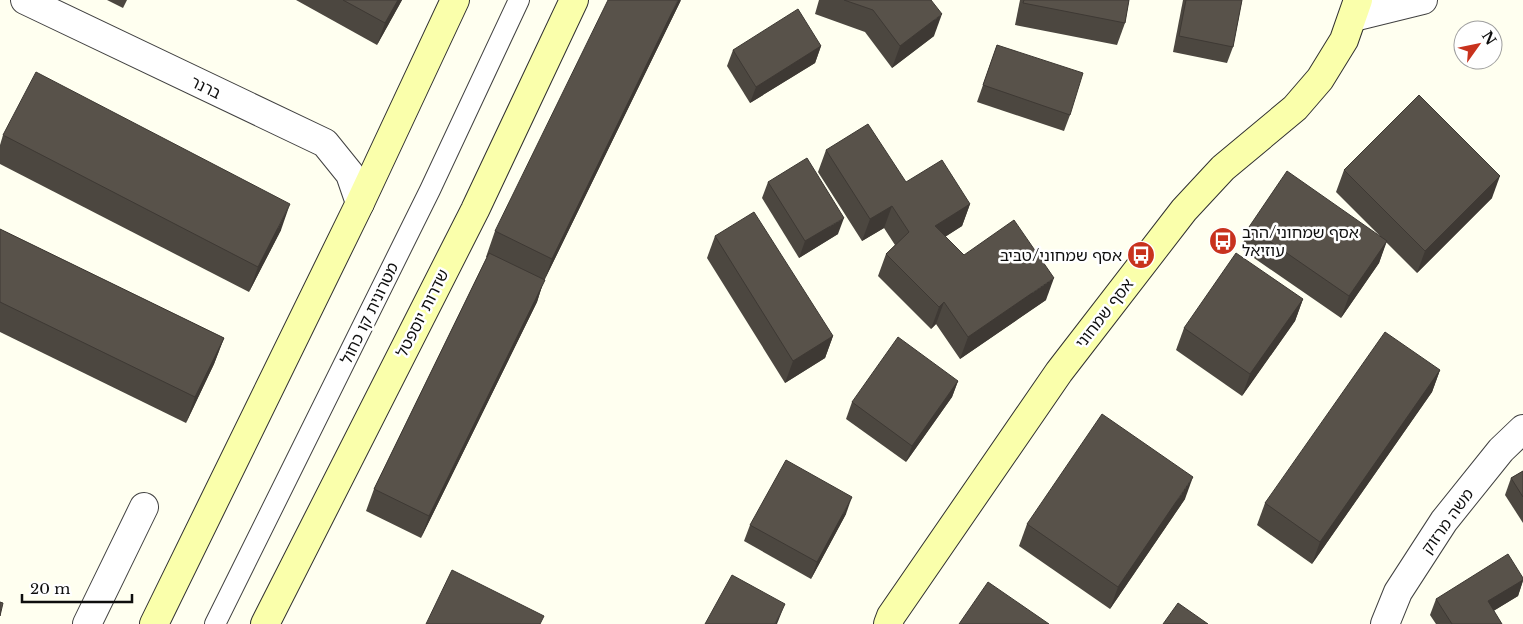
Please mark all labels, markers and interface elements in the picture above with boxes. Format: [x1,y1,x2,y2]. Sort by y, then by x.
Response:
north arrow [1453,20,1503,70]
text: N [1478,27,1500,48]
street label: ברנר [187,71,225,103]
place label: אסף שמחוני/הרב עוזיאל [1242,222,1359,260]
bus stop icon: אסף שמחוני/הרב עוזיאל [1208,226,1238,256]
bus stop icon: אסף שמחוני/טביב [1126,240,1156,270]
place label: אסף שמחוני/טביב [1000,245,1122,265]
street label: מטרונית קו כחול [336,259,402,367]
street label: שדרות יוספטל [391,266,453,360]
street label: אסף שמחוני [1071,274,1137,352]
street label: משה מרזוק [1417,484,1477,558]
scale bar [22,572,132,604]
text: 20 m [30,579,70,598]

